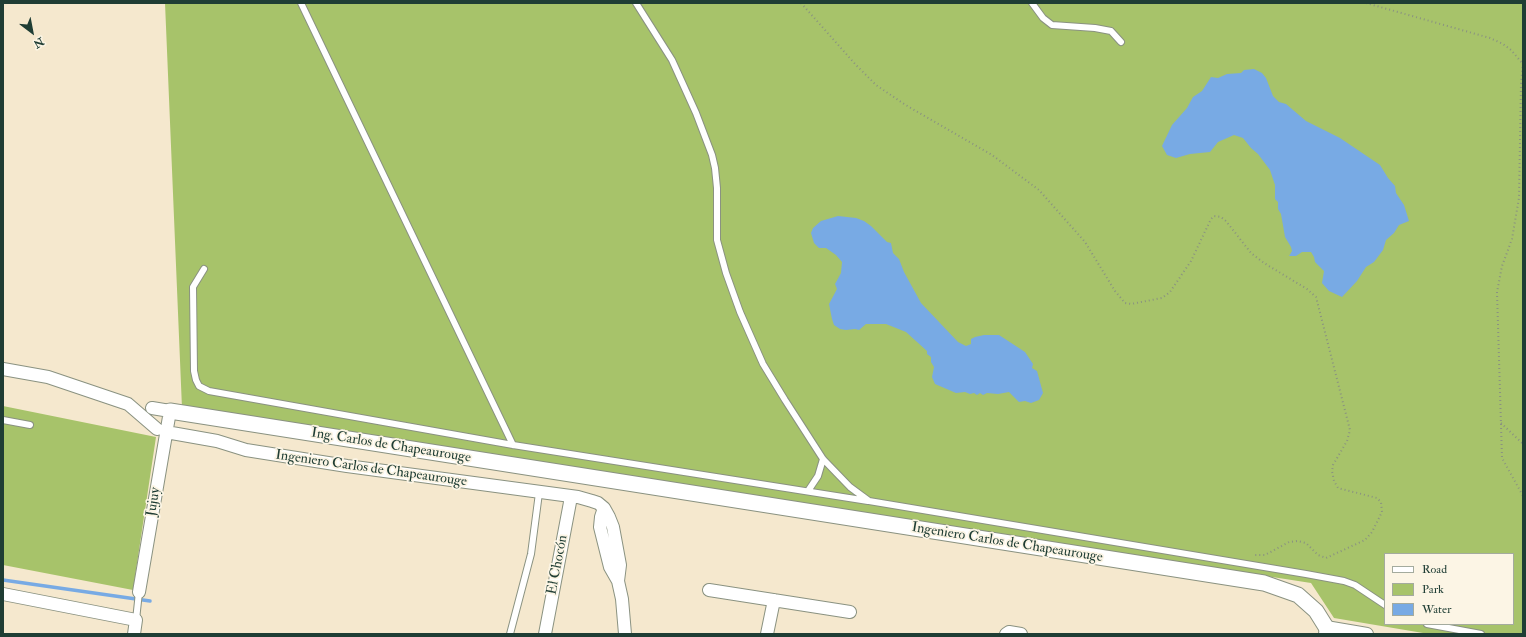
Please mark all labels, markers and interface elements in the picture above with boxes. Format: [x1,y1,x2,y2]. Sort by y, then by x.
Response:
north arrow [12,12,52,52]
text: N [31,34,46,51]
street label: Ing. Carlos de Chapeaurouge [310,425,472,467]
street label: Ingeniero Carlos de Chapeaurouge [274,447,468,491]
street label: Jujuy [143,486,165,518]
street label: Ingeniero Carlos de Chapeaurouge [910,520,1104,566]
street label: El Chocón [544,534,572,596]
legend [1384,553,1514,625]
text: Road [1422,562,1447,577]
text: Park [1422,582,1444,597]
text: Water [1422,602,1451,617]

